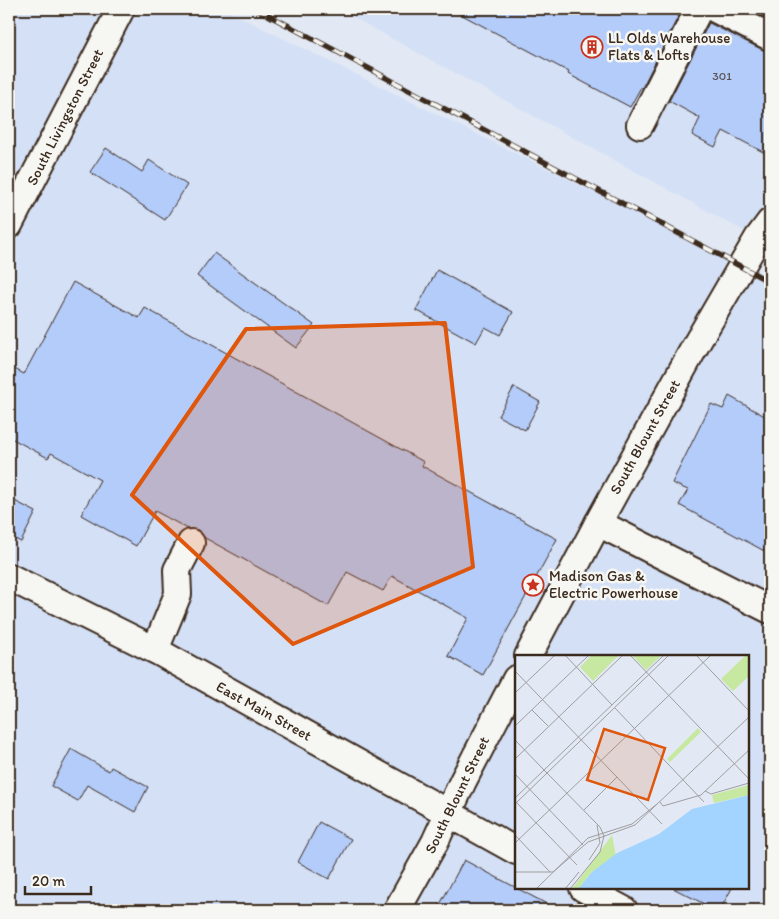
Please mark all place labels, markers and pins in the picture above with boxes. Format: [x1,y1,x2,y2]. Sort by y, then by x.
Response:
place label: LL Olds Warehouse Flats & Lofts [608,29,730,64]
building icon: LL Olds Warehouse Flats & Lofts [580,35,604,59]
place label: Madison Gas & Electric Powerhouse [549,567,678,602]
place icon: Madison Gas & Electric Powerhouse [521,573,545,597]

